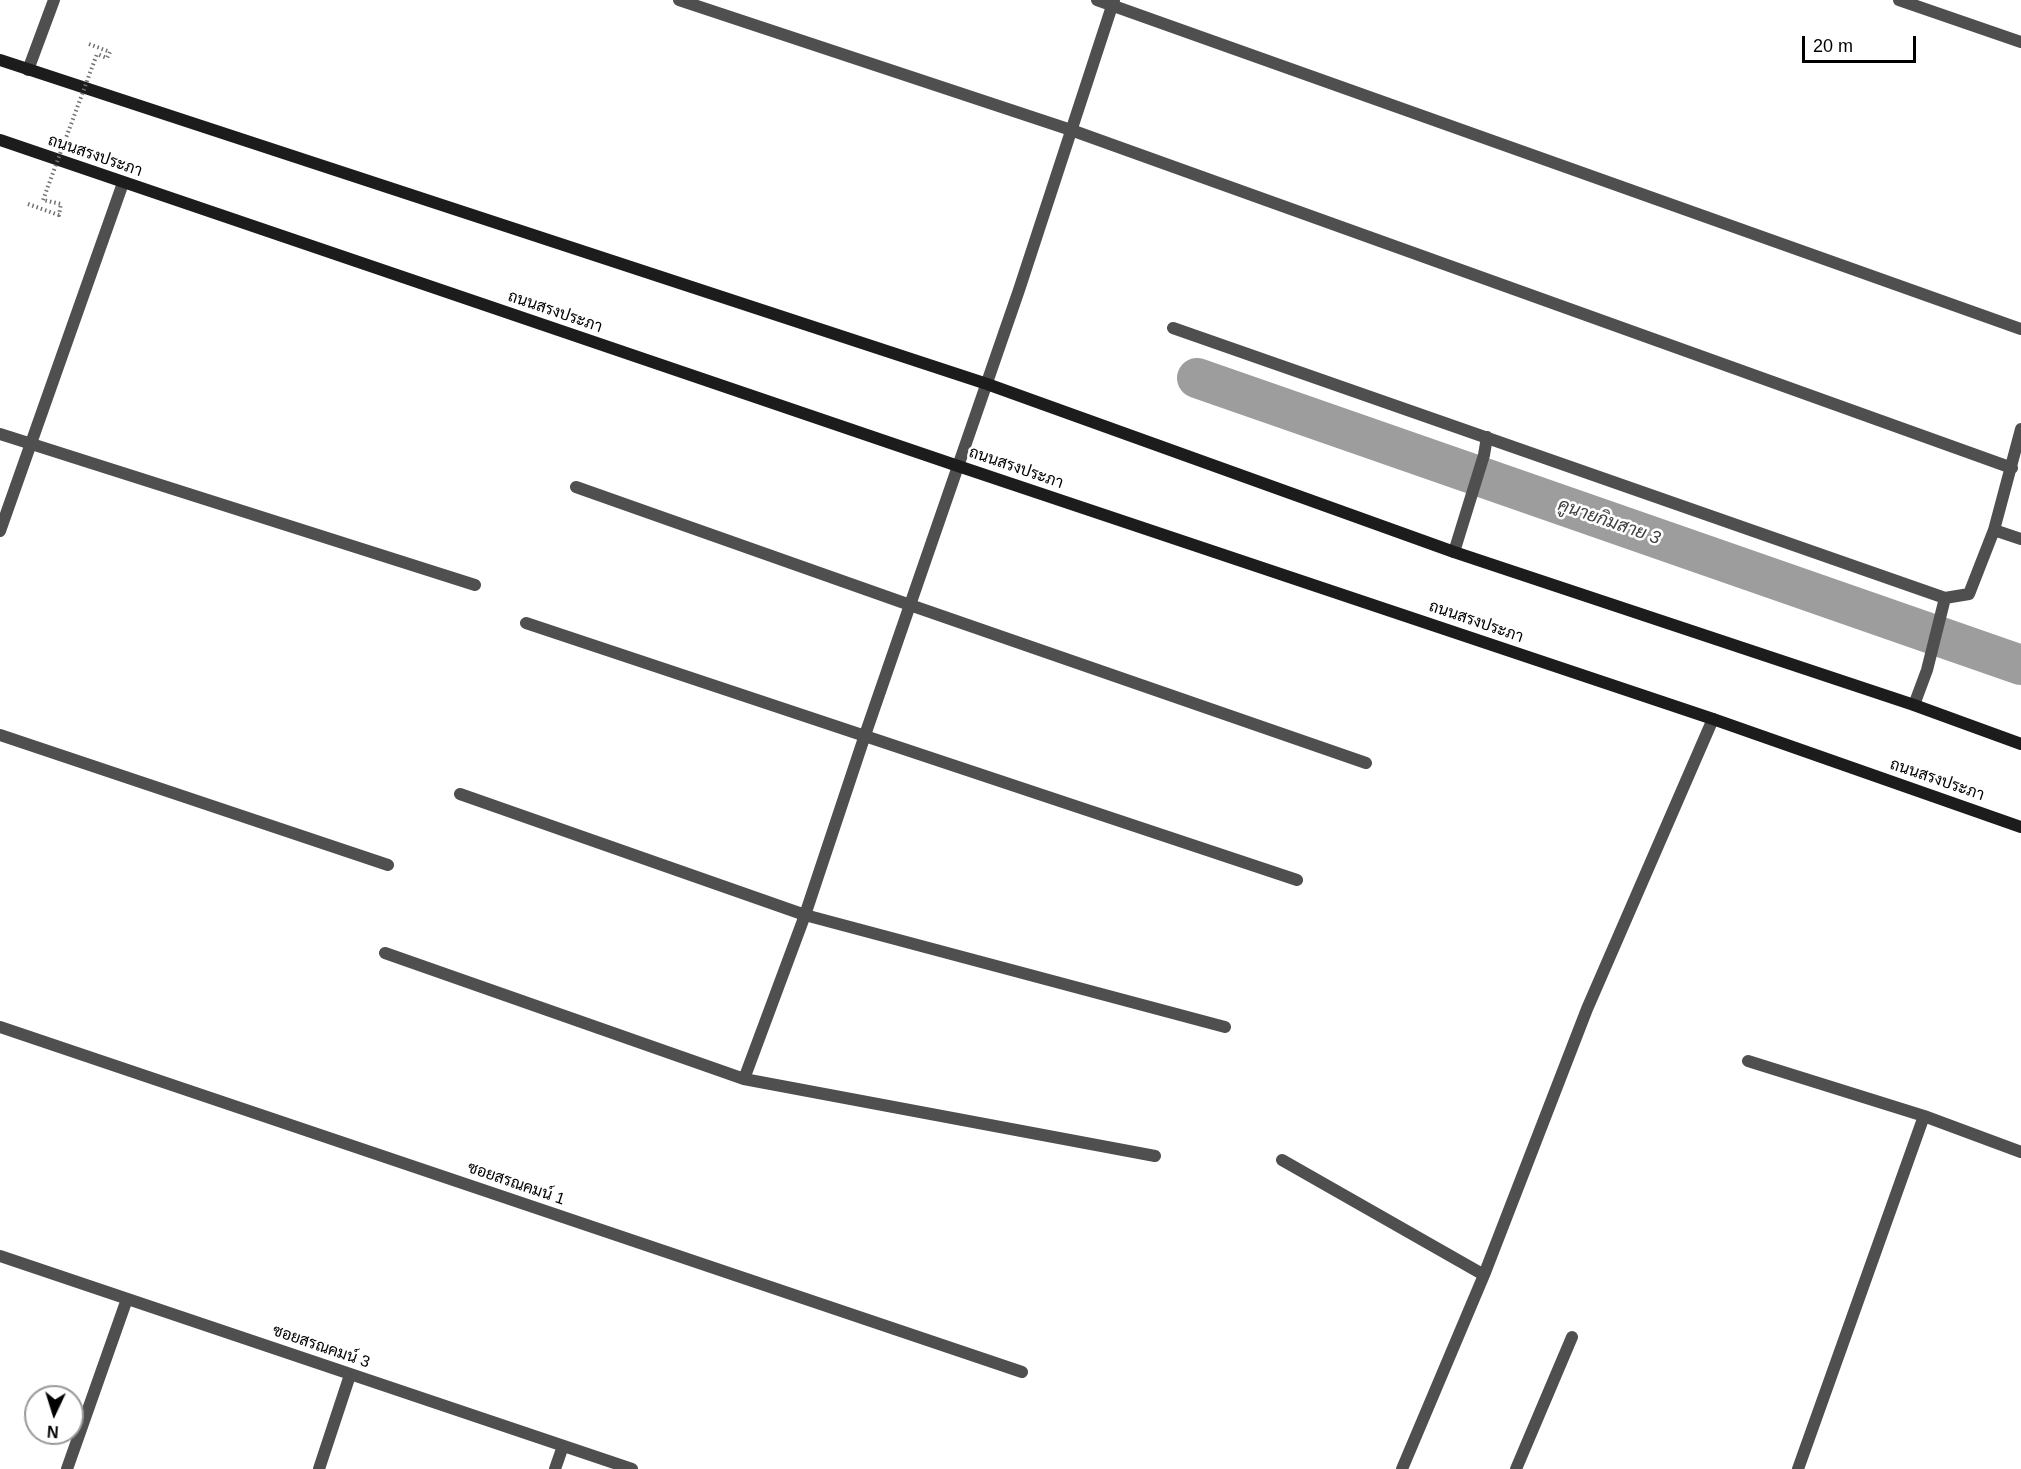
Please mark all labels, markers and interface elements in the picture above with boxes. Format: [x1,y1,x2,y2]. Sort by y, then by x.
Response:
scale bar [1805,24,1919,62]
text: 20 m [1813,36,1853,56]
street label: ถนนสรงประภา [45,131,145,181]
street label: ถนนสรงประภา [505,287,605,337]
street label: ถนนสรงประภา [966,443,1066,493]
water label: คูนายกิมสาย 3 [1555,494,1663,550]
street label: ถนนสรงประภา [1426,597,1526,647]
street label: ถนนสรงประภา [1887,755,1987,805]
street label: ซอยสรณคมน์ 1 [465,1158,567,1210]
street label: ซอยสรณคมน์ 3 [270,1321,372,1373]
north arrow [24,1385,84,1445]
text: N [46,1423,59,1440]

